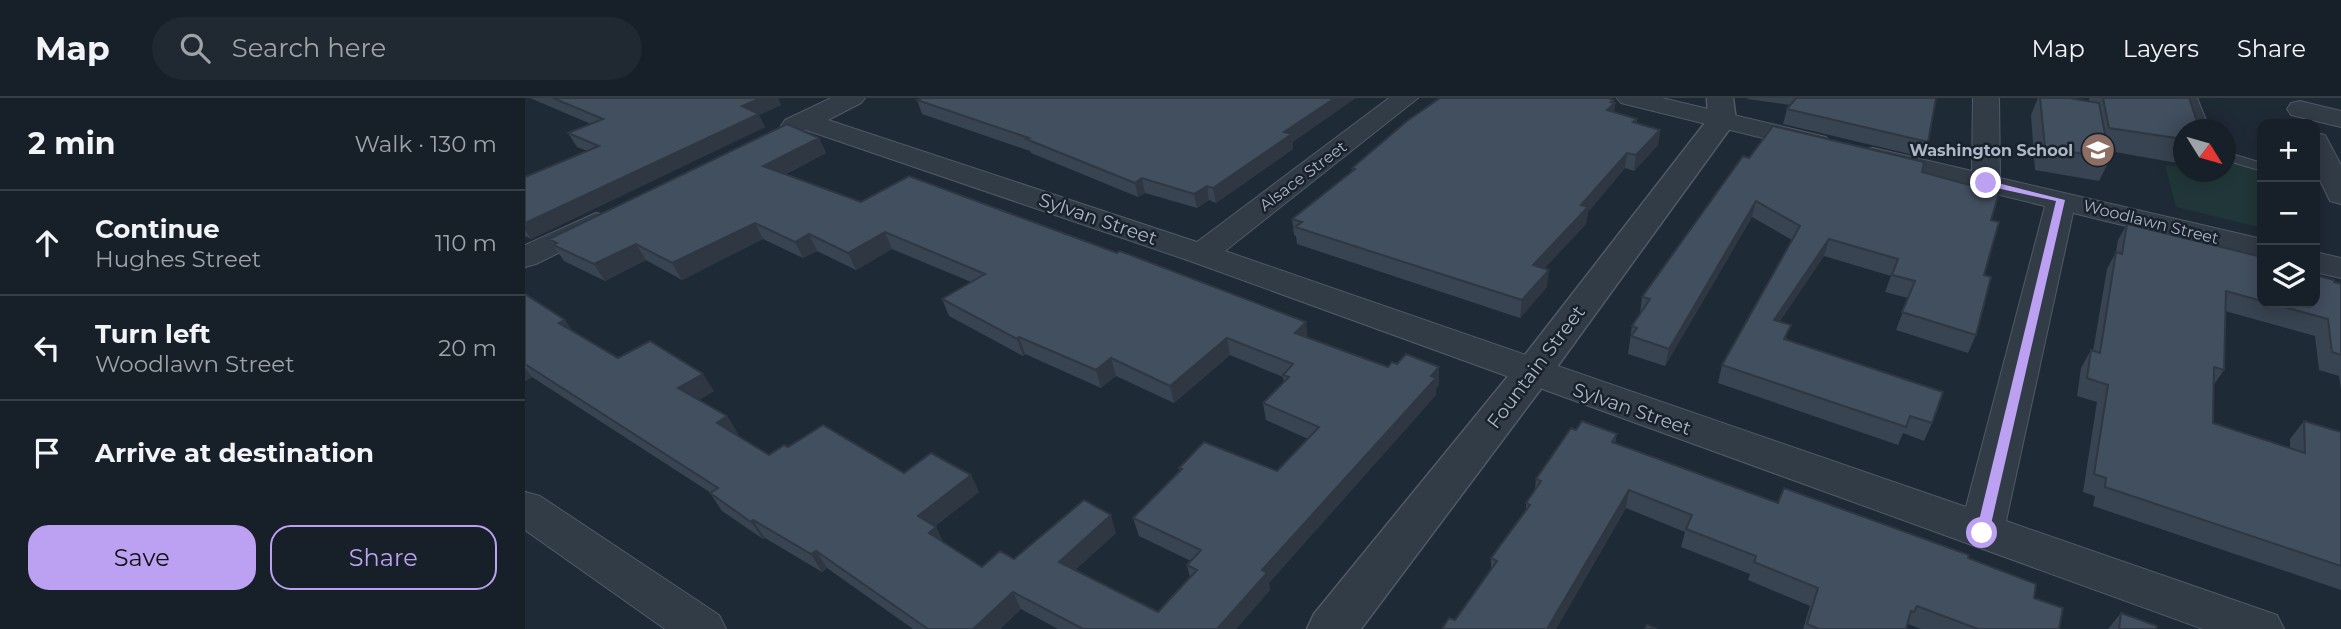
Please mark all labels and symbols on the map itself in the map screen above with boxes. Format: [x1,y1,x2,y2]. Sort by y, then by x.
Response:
north arrow [2173,119,2236,182]
school or university icon: Washington School [2079,131,2117,169]
street label: Alsace Street [1256,137,1351,215]
place label: Washington School [1909,141,2073,160]
route end [1970,167,2001,198]
street label: Sylvan Street [1036,188,1160,250]
street label: Woodlawn Street [2081,196,2221,248]
street label: Fountain Street [1482,301,1590,433]
street label: Sylvan Street [1570,378,1694,440]
route start [1966,517,1997,548]

